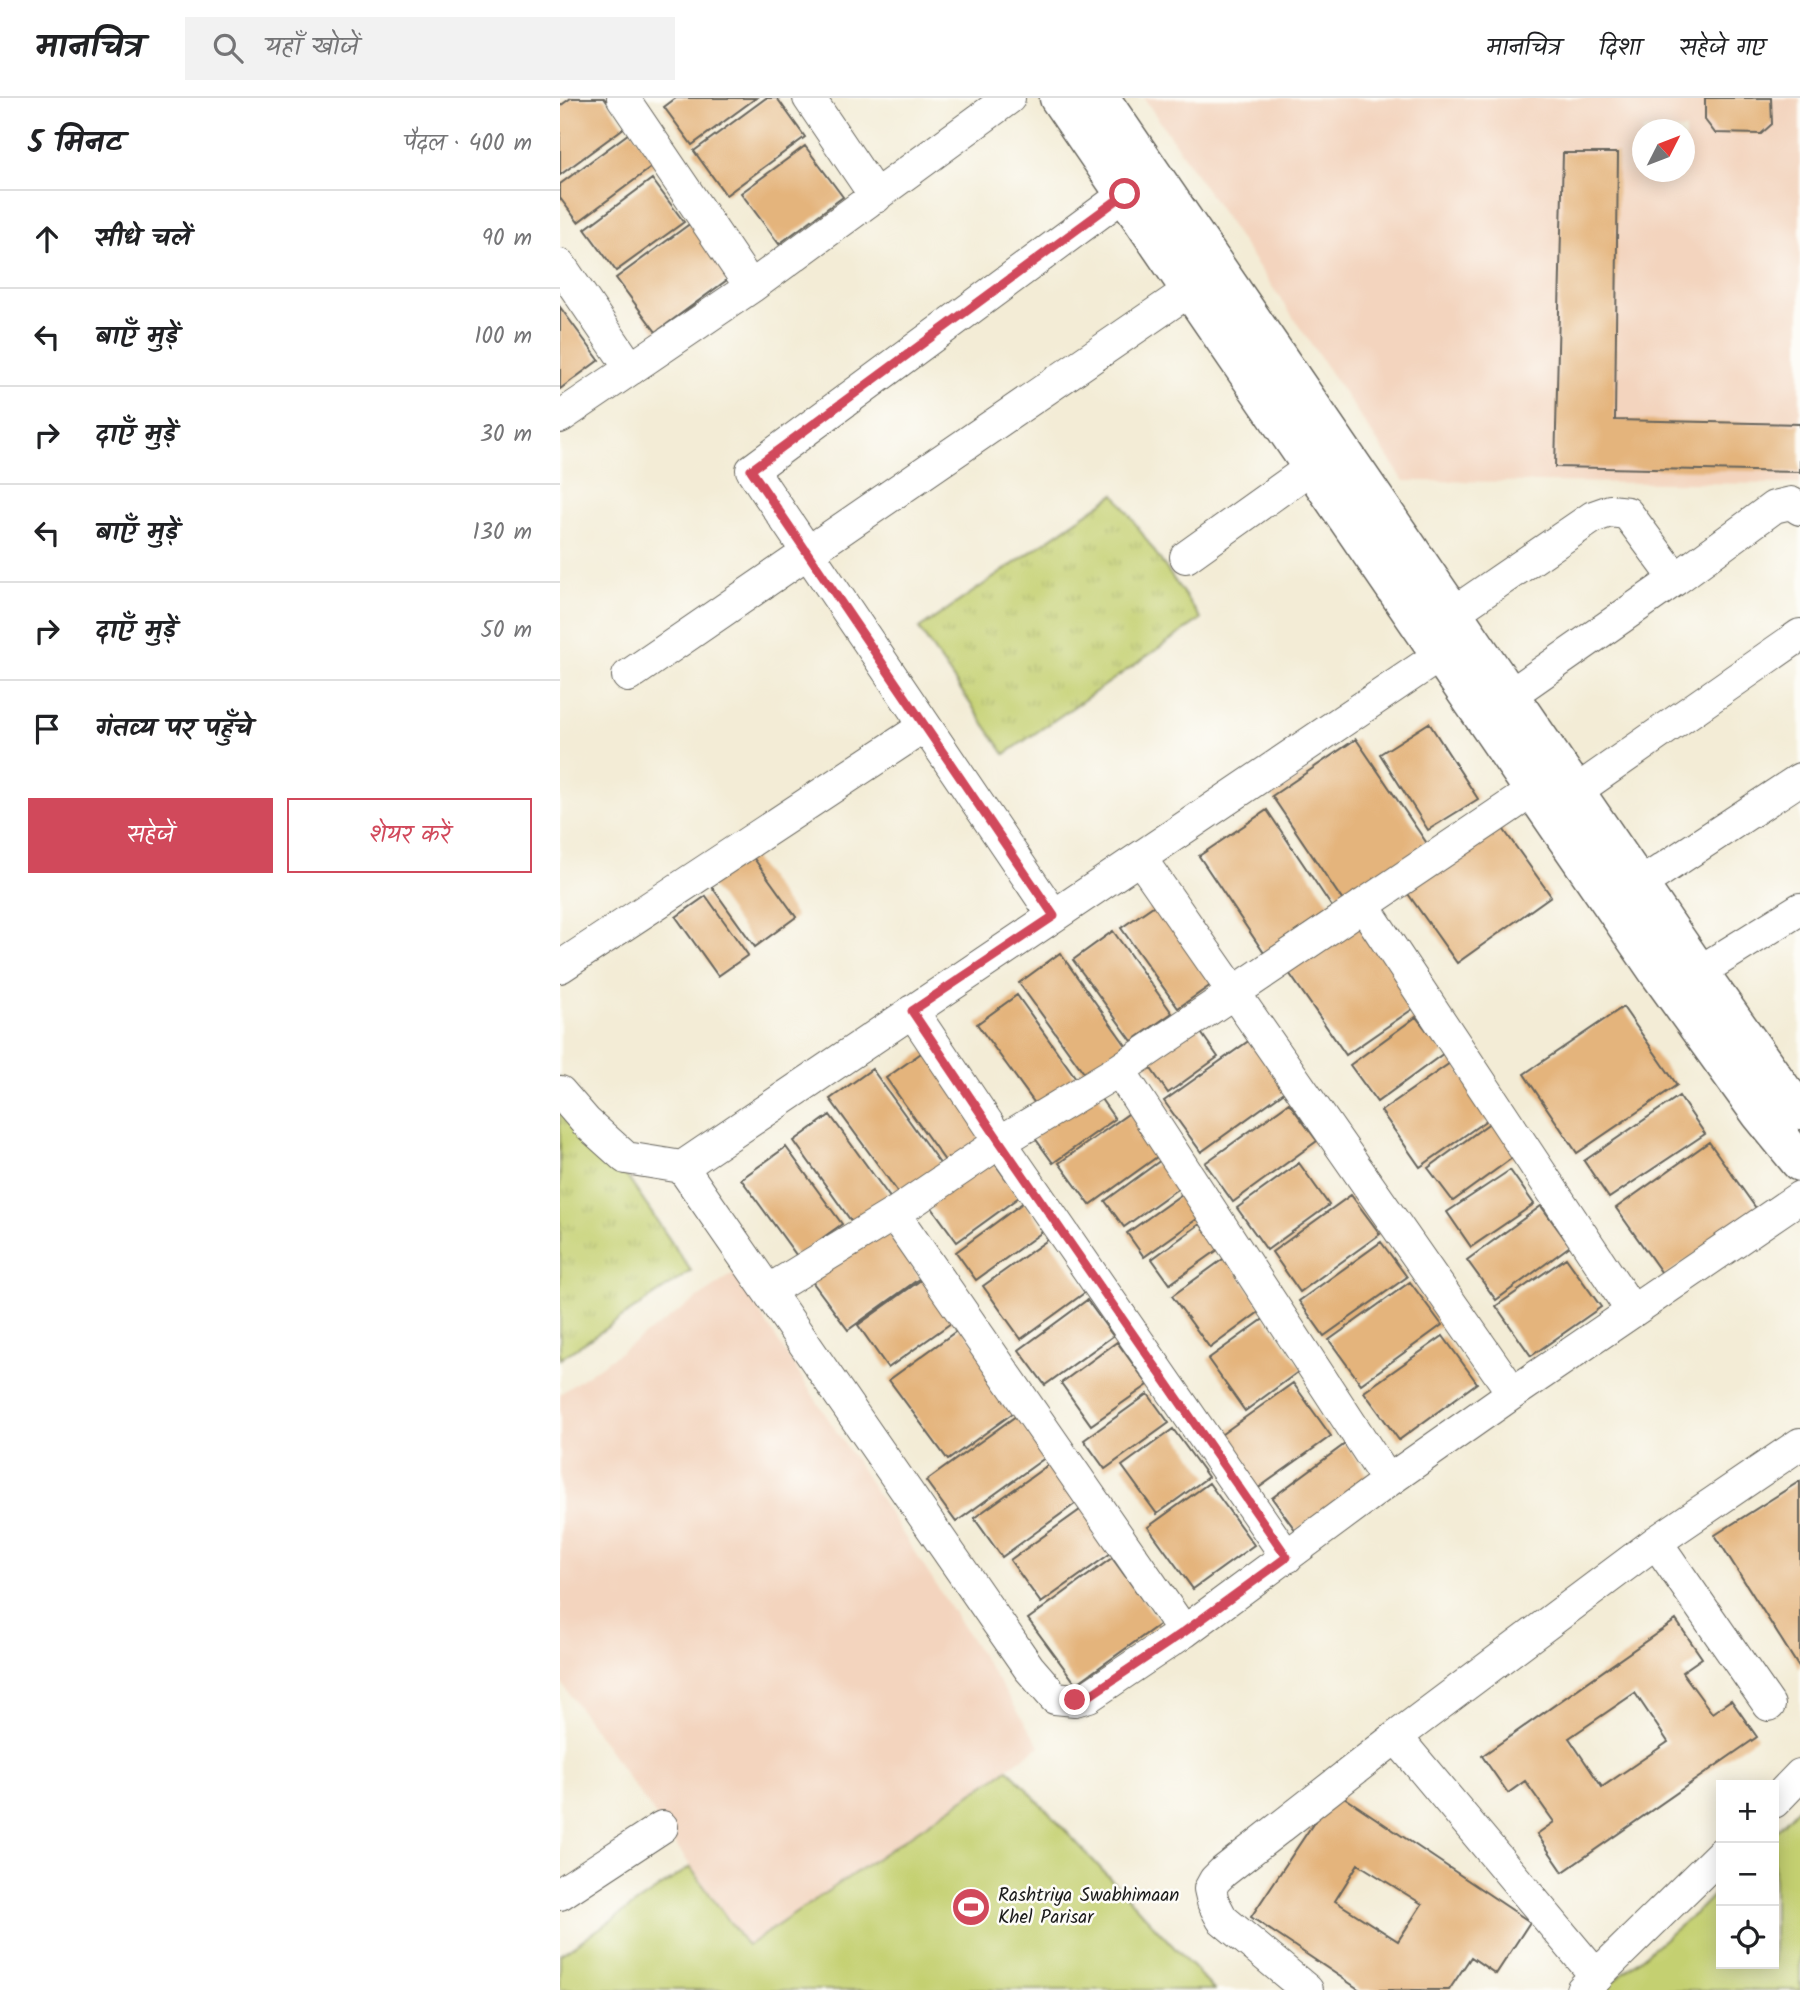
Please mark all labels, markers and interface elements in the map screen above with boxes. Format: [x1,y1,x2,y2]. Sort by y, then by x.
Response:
search box [185,17,675,80]
text: मानचित्र [35,22,143,75]
text: यहाँ खोजें [265,27,359,69]
icon: search [209,29,247,67]
text: मानचित्र [1486,29,1561,68]
text: दिशा [1599,29,1641,68]
text: सहेजे गए [1679,29,1765,68]
north arrow [1632,119,1695,182]
text: 5 मिनट [28,120,123,168]
text: पैदल · 400 m [404,126,532,162]
route start [1109,178,1140,209]
text: सीधे चलें [95,218,191,260]
icon: ahead [28,220,66,258]
text: 90 m [482,221,532,257]
text: बाएँ मुड़ें [95,316,178,358]
icon: left [28,318,66,356]
text: 100 m [474,319,532,355]
text: दाएँ मुड़ें [95,414,176,456]
icon: right [28,416,66,454]
text: 30 m [480,417,532,453]
text: बाएँ मुड़ें [95,512,178,554]
icon: left [28,514,66,552]
text: 130 m [473,515,532,551]
text: दाएँ मुड़ें [95,610,176,652]
icon: right [28,612,66,650]
text: 50 m [481,613,532,649]
text: गंतव्य पर पहुँचे [95,708,252,750]
icon: arrive [28,710,66,748]
button: सहेजें [28,798,273,873]
button: शेयर करें [287,798,532,873]
route end [1059,1684,1090,1715]
map controls [1716,1780,1779,1969]
button: + [1716,1780,1779,1843]
button: − [1716,1843,1779,1906]
place label: Rashtriya Swabhimaan Khel Parisar [998,1881,1179,1933]
sports icon: Rashtriya Swabhimaan Khel Parisar [950,1886,992,1928]
button: locate [1716,1906,1779,1969]

